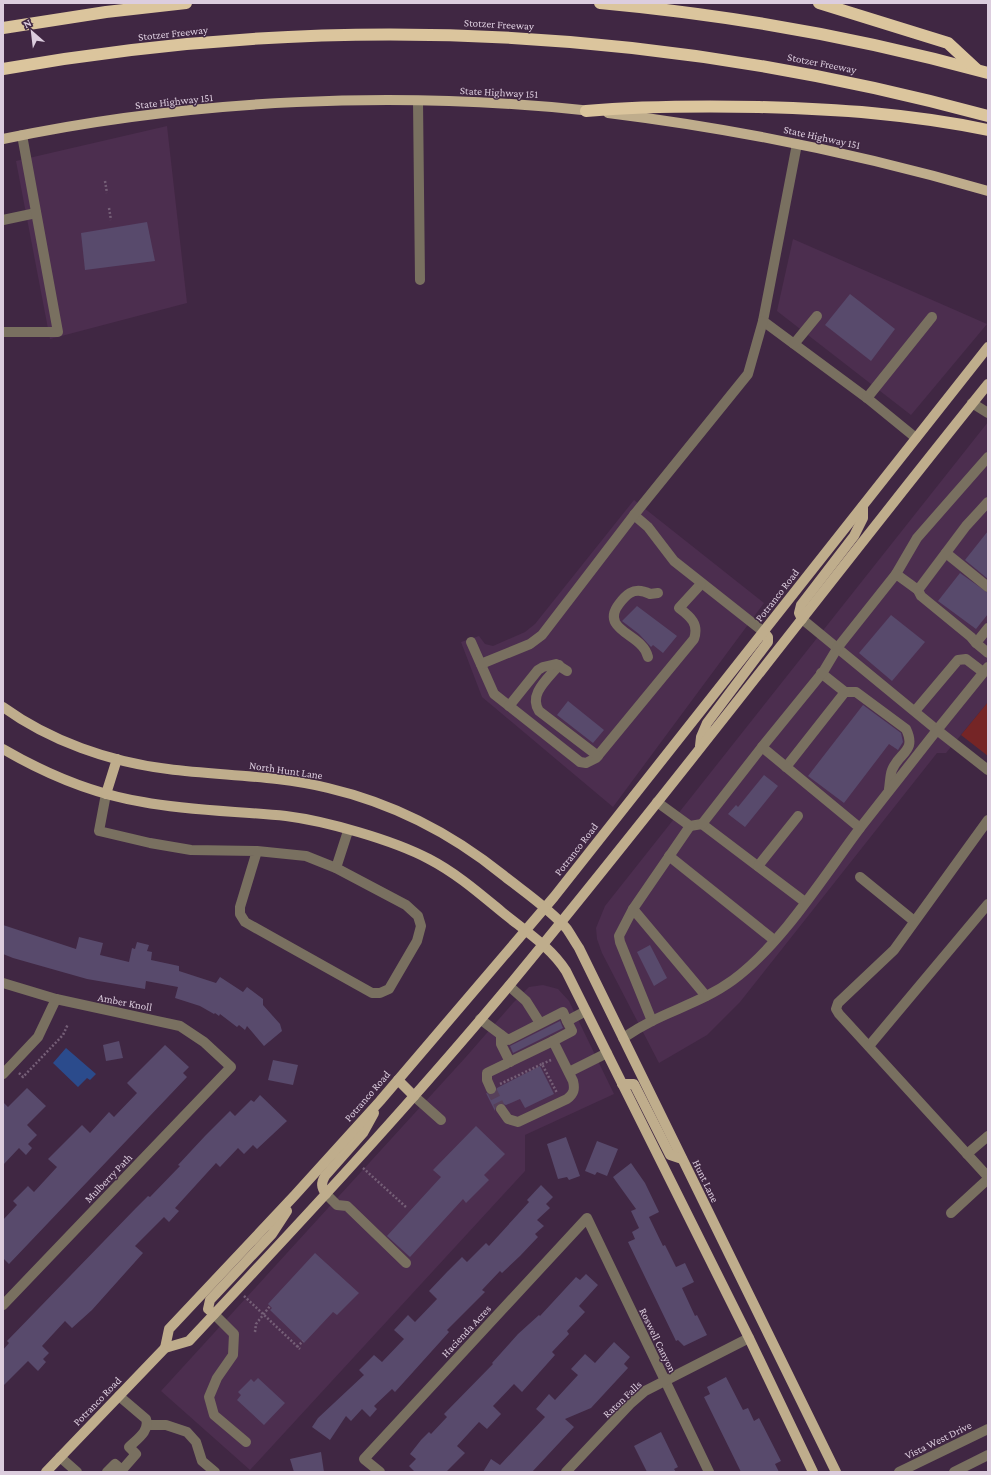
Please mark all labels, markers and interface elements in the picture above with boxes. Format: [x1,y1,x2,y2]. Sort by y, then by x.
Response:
north arrow [12,12,52,52]
text: N [21,16,34,30]
street label: Stotzer Freeway [464,16,535,33]
street label: Stotzer Freeway [138,23,209,44]
street label: Stotzer Freeway [786,50,858,77]
street label: State Highway 151 [460,84,539,101]
street label: State Highway 151 [134,91,214,112]
street label: State Highway 151 [782,123,862,152]
street label: Potranco Road [753,566,801,624]
street label: North Hunt Lane [248,759,324,781]
street label: Potranco Road [552,820,600,878]
street label: Amber Knoll [97,991,153,1013]
street label: Potranco Road [342,1068,392,1124]
street label: Mulberry Path [82,1151,135,1206]
street label: Hunt Lane [691,1158,722,1204]
street label: Hacienda Acres [439,1302,493,1360]
street label: Roswell Canyon [636,1306,679,1375]
street label: Potranco Road [71,1374,123,1428]
street label: Raton Falls [600,1378,644,1420]
street label: Vista West Drive [903,1419,973,1461]

